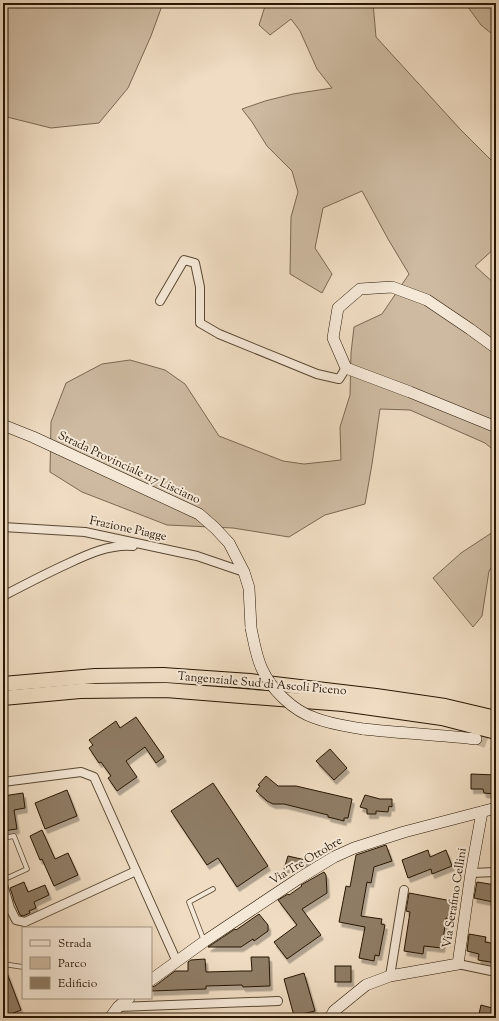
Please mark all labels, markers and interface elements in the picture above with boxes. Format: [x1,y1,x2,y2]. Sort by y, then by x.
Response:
street label: Strada Provinciale 117 Lisciano [55,427,204,509]
street label: Frazione Piagge [88,512,169,546]
street label: Tangenziale Sud di Ascoli Piceno [177,668,348,700]
street label: Via Tre Ottobre [266,832,346,890]
street label: Via Serafino Cellini [438,846,472,949]
legend [22,927,152,999]
text: Strada [58,935,92,953]
text: Parco [58,955,87,973]
text: Edificio [58,975,98,993]

